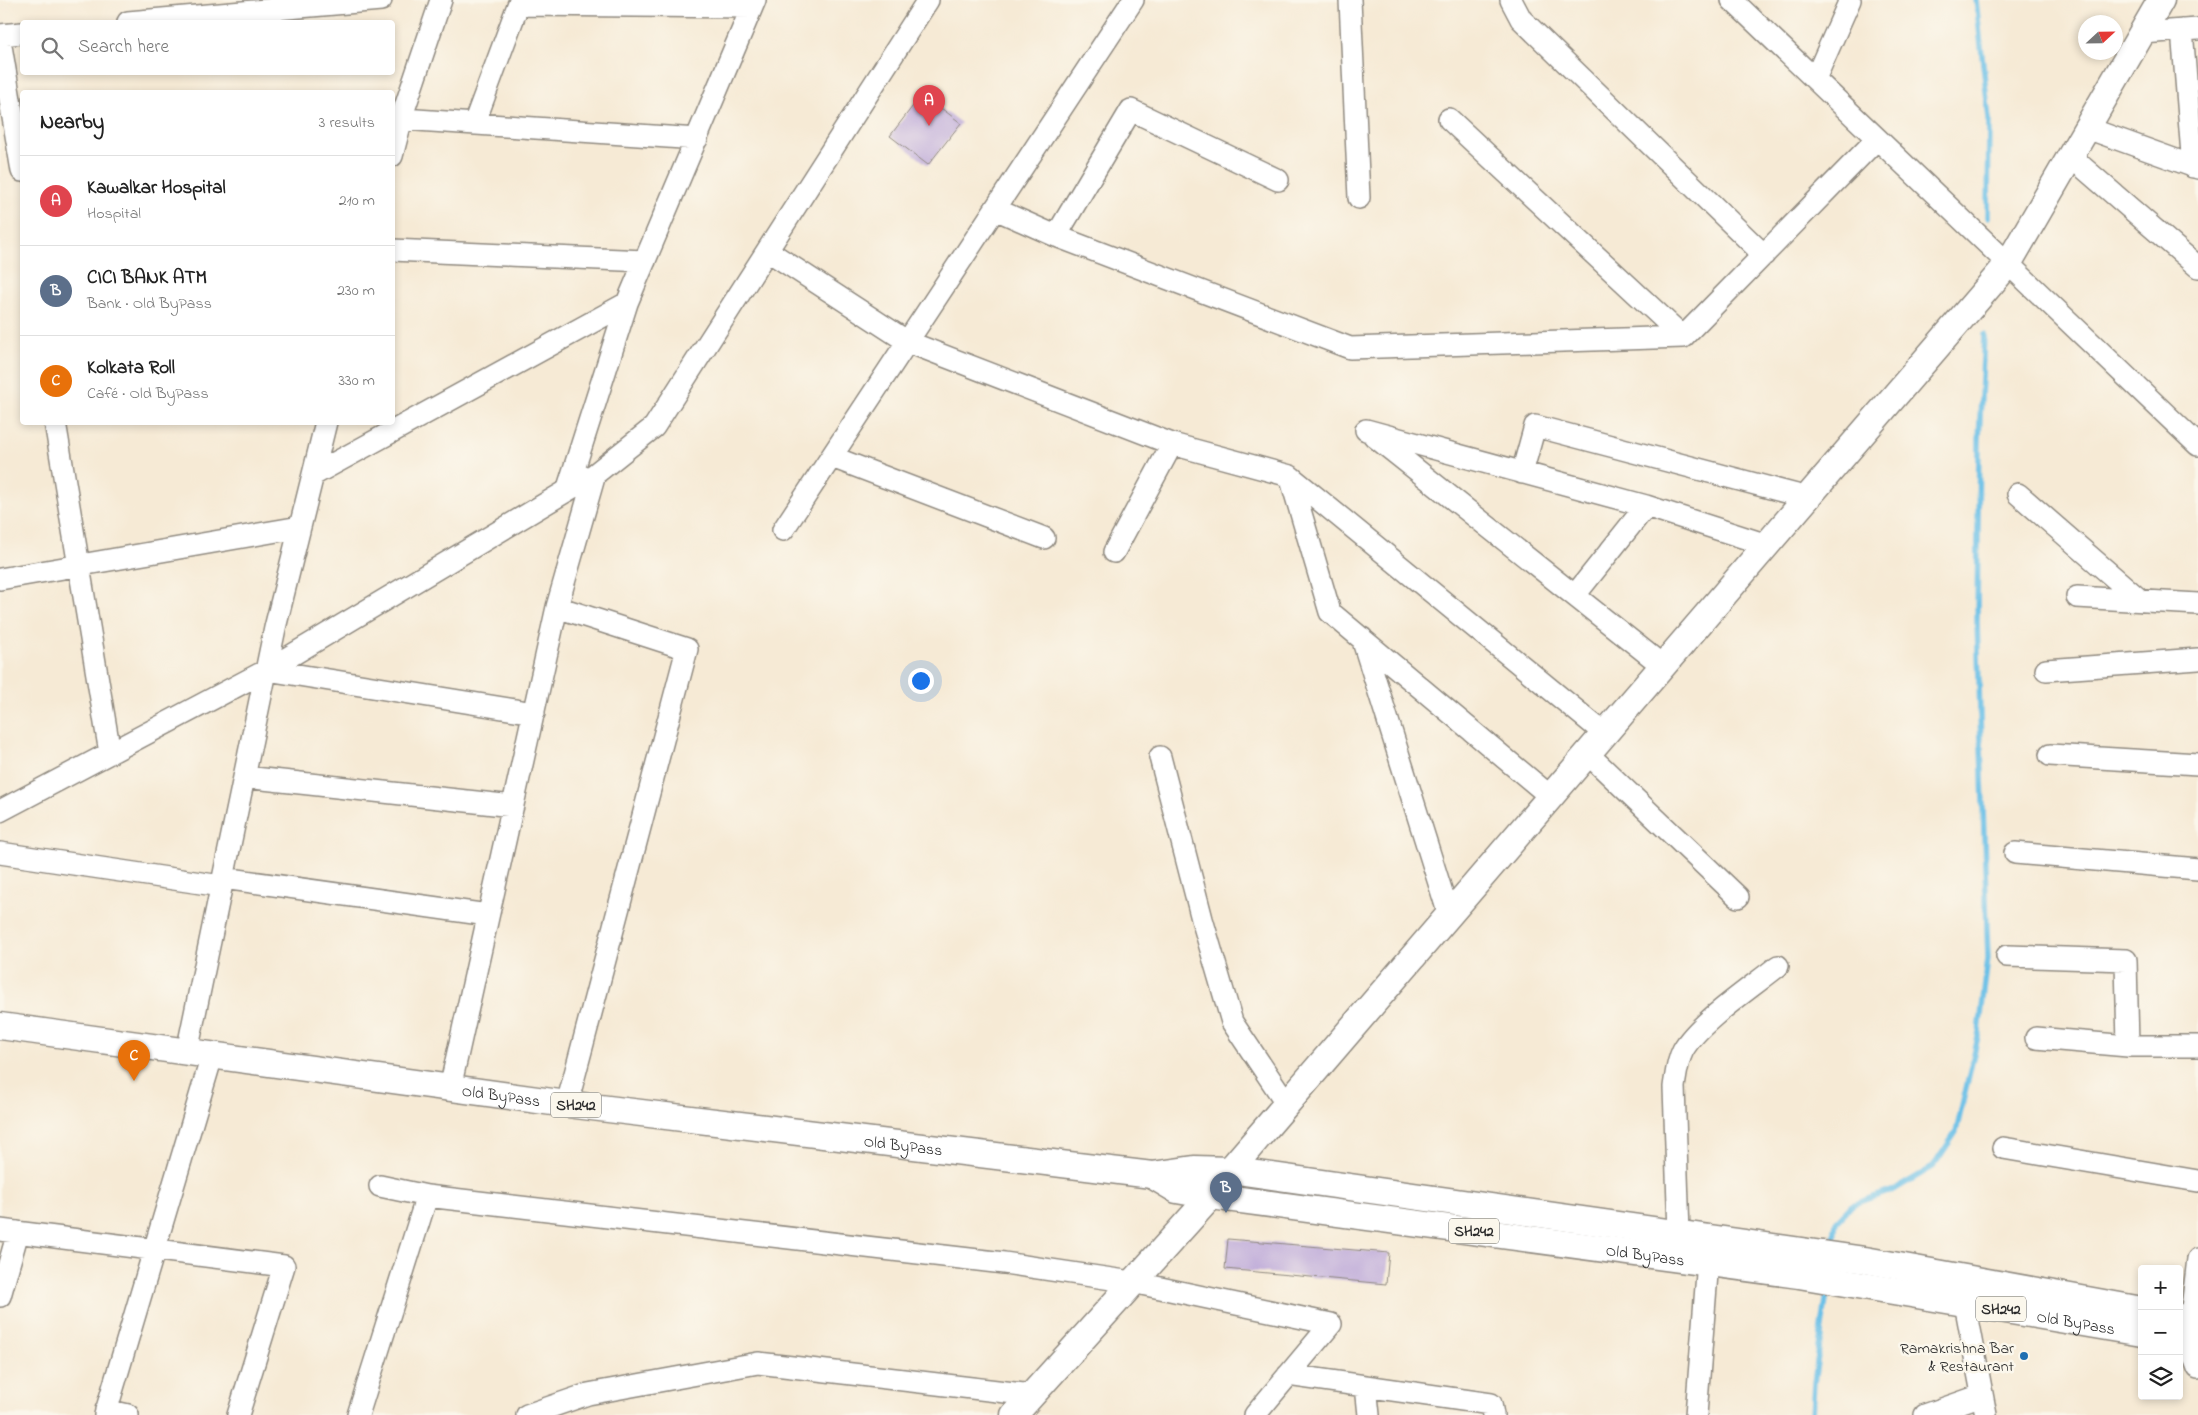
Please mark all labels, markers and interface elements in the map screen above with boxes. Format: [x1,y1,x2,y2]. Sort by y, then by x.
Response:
north arrow [2078,15,2123,60]
search box [20,20,395,75]
icon: search [38,34,66,62]
text: Search here [78,34,169,61]
pin: A [913,85,945,126]
text: Nearby [40,108,104,138]
text: 3 results [319,111,375,135]
text: Kawalkar Hospital [87,175,226,202]
text: A [51,189,61,213]
text: 210 m [339,189,375,213]
text: Hospital [87,202,141,226]
text: CICI BANK ATM [87,265,207,292]
text: B [51,279,61,303]
text: 230 m [337,279,375,303]
text: Bank · Old ByPass [87,292,212,316]
text: Kolkata Roll [87,355,175,382]
text: C [52,369,60,393]
text: 330 m [338,369,375,393]
text: Café · Old ByPass [87,382,209,406]
your location [908,668,934,694]
pin: C [118,1040,150,1081]
street label: Old ByPass [460,1080,542,1114]
road number: SH242 [551,1092,601,1118]
street label: Old ByPass [862,1130,944,1163]
pin: B [1210,1172,1242,1213]
road number: SH242 [1449,1218,1499,1244]
street label: Old ByPass [1604,1239,1686,1274]
map controls [2138,1265,2183,1400]
button: + [2138,1265,2183,1310]
road number: SH242 [1976,1296,2026,1322]
street label: Old ByPass [2035,1305,2117,1342]
button: − [2138,1310,2183,1355]
place label: Ramakrishna Bar & Restaurant [1900,1337,2015,1379]
marker: Ramakrishna Bar & Restaurant [2018,1350,2030,1362]
button: layers [2138,1355,2183,1400]

